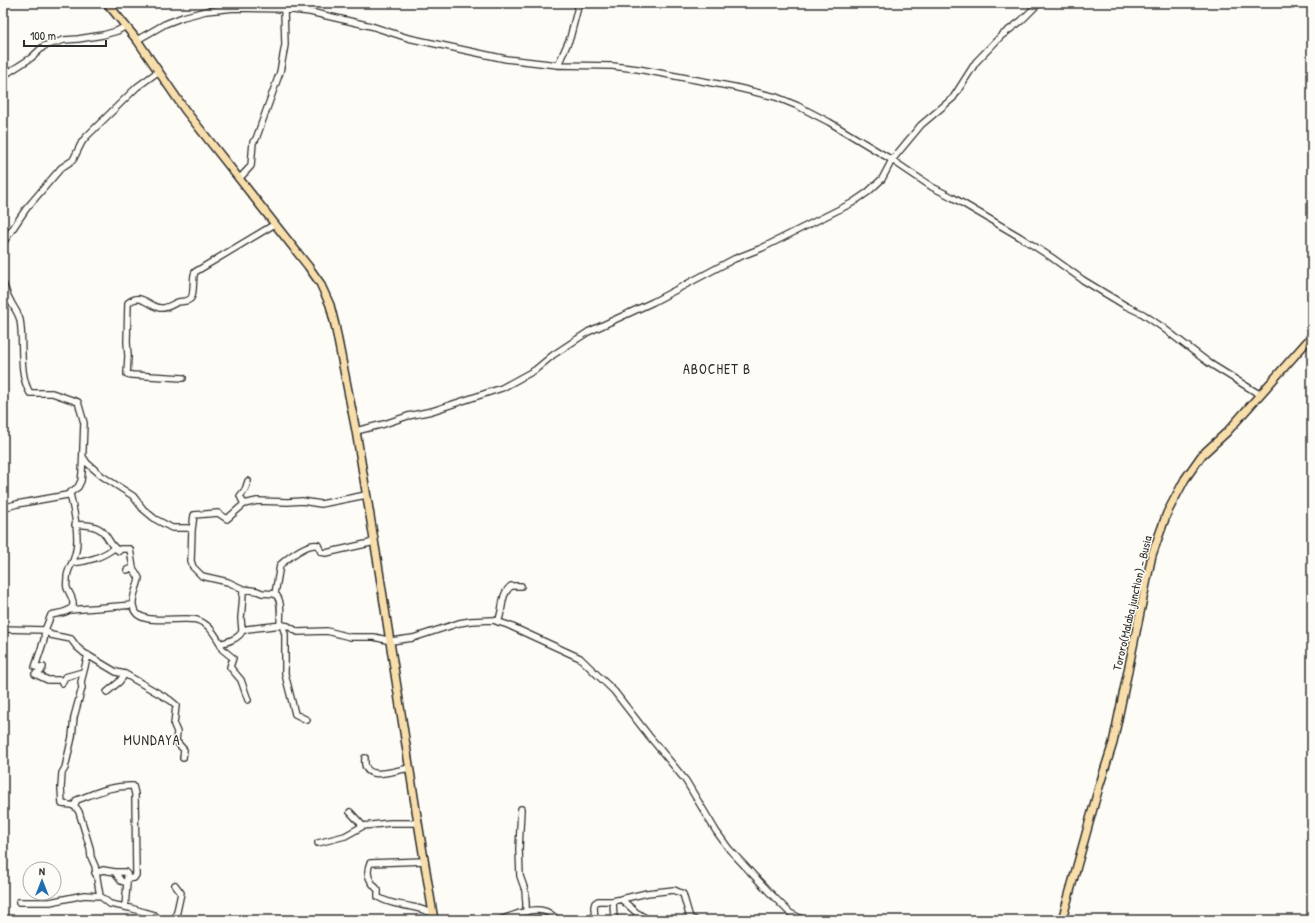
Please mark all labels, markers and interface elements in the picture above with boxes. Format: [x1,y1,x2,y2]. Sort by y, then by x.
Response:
scale bar [24,22,106,48]
text: 100 m [30,27,56,44]
district label: ABOCHET B [683,359,751,378]
street label: Tororo(Malaba junction) - Busia [1108,534,1156,672]
district label: MUNDAYA [124,730,180,749]
north arrow [22,861,62,901]
text: N [39,864,45,878]

